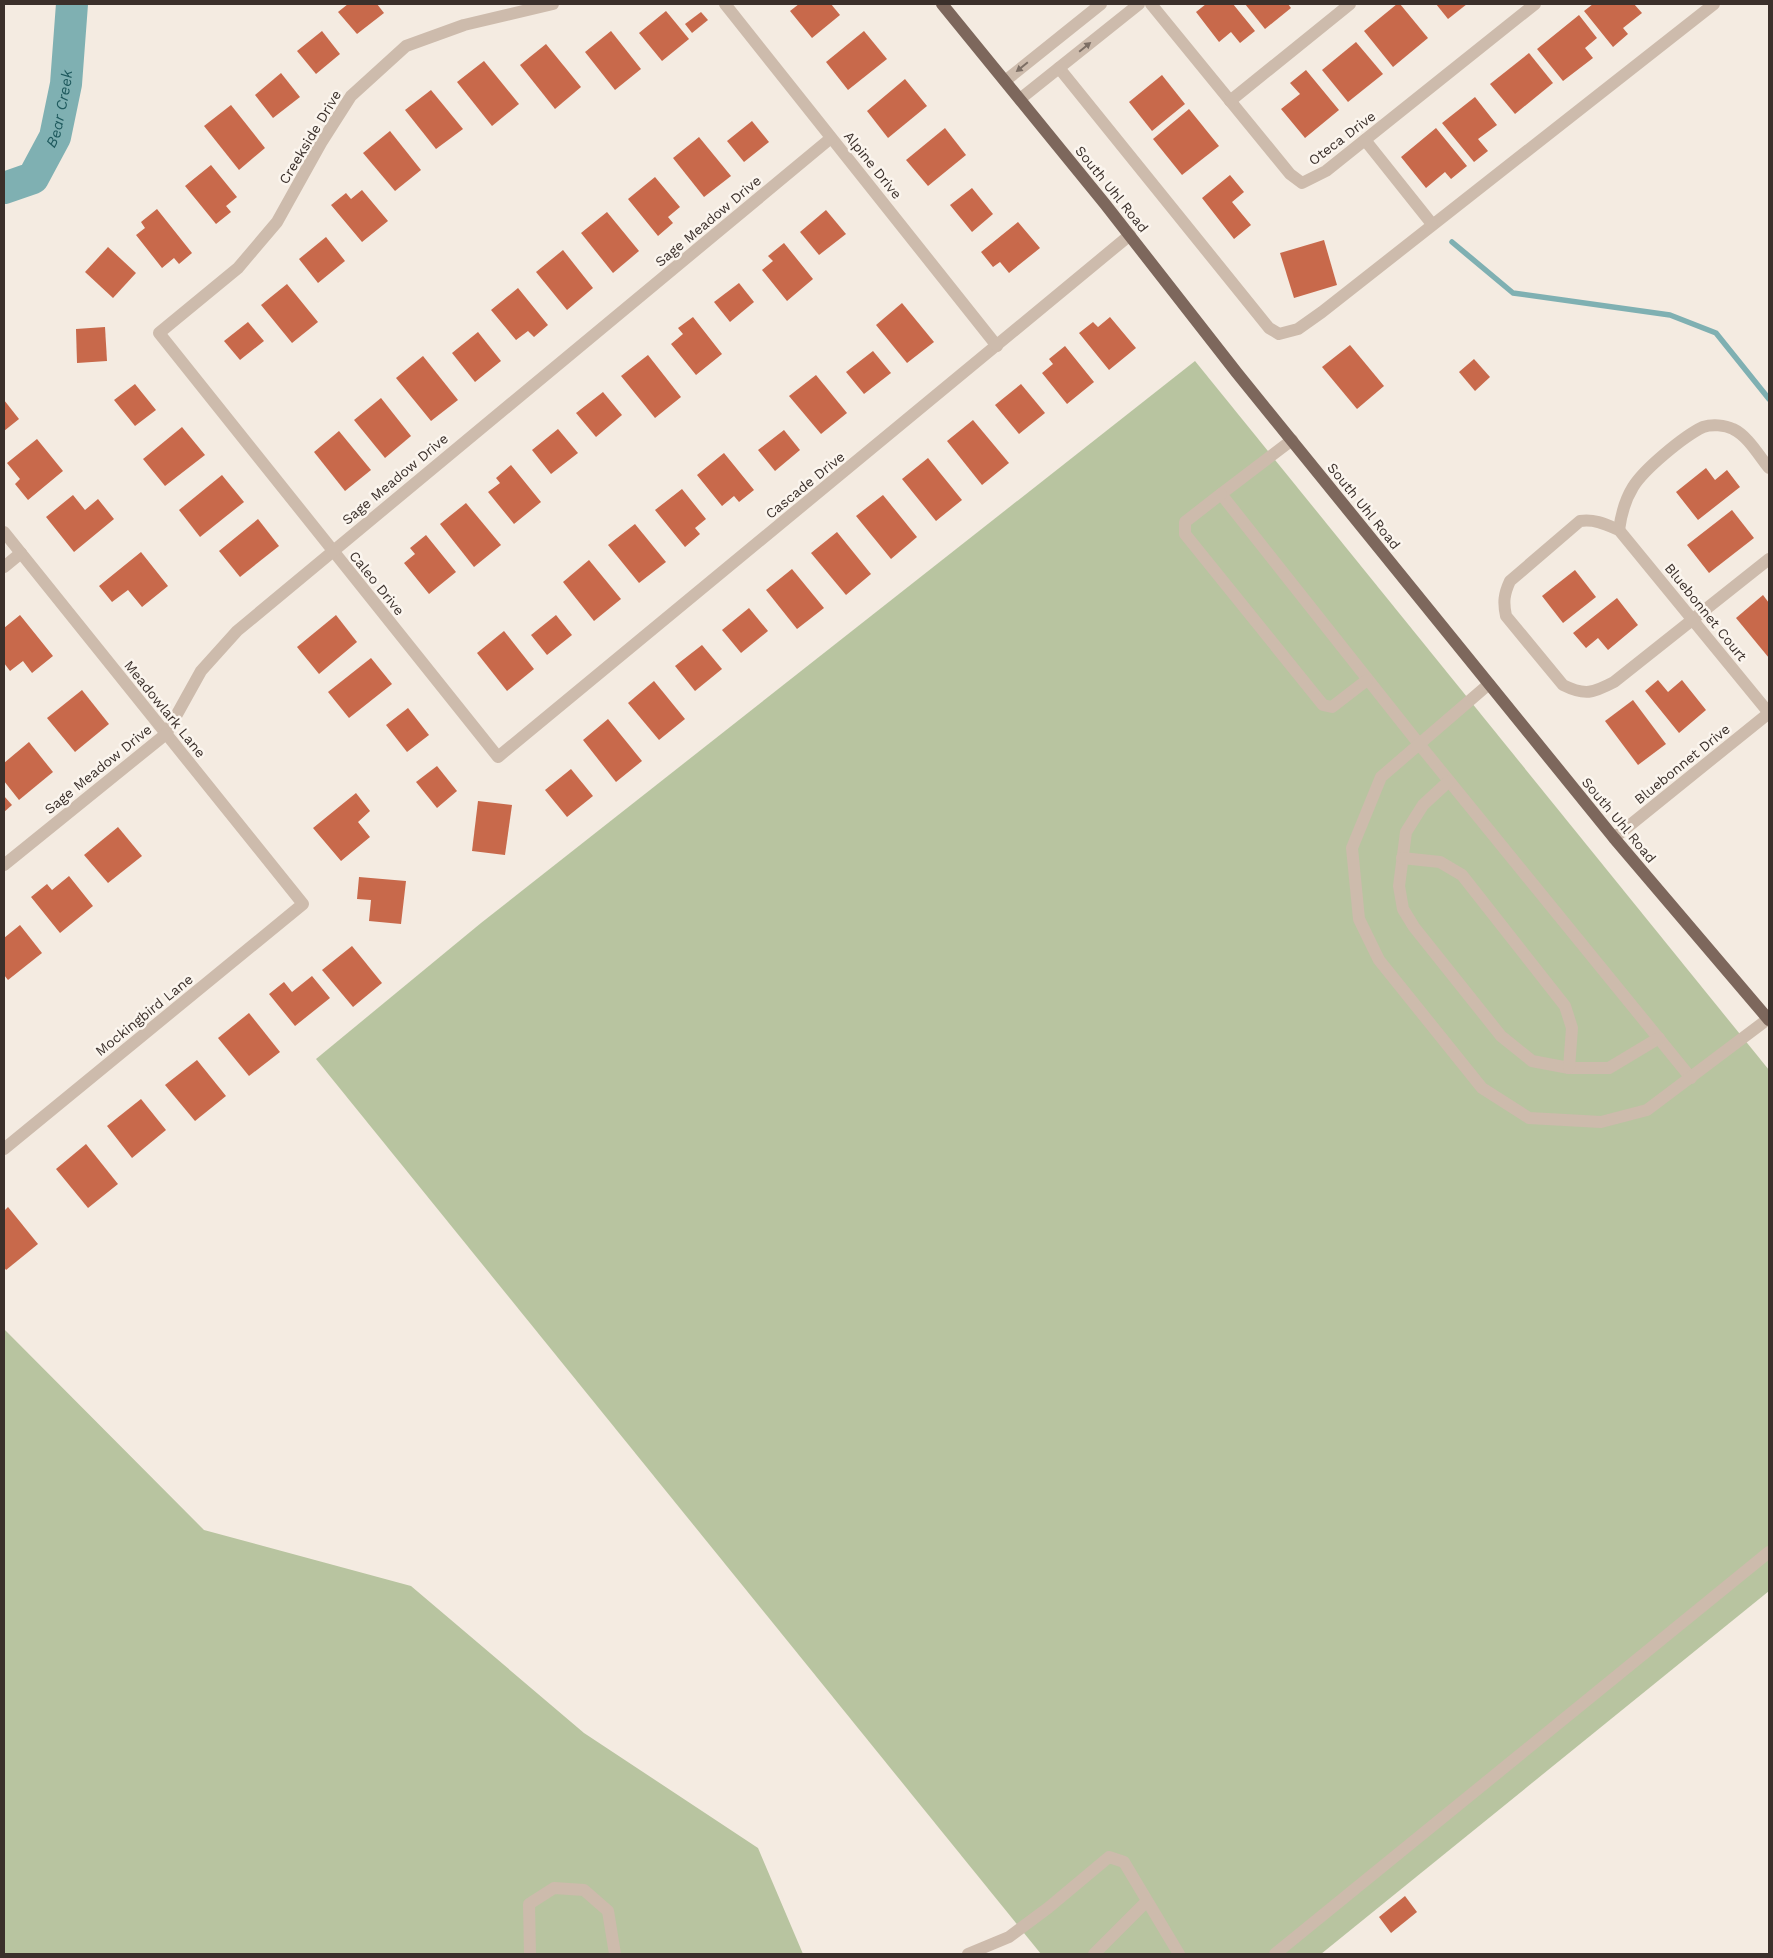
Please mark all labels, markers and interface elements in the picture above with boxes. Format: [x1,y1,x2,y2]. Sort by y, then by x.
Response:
one-way arrow [1078,42,1091,53]
one-way arrow [1015,62,1029,72]
water label: Bear Creek [42,68,76,151]
street label: Creekside Drive [276,87,344,187]
street label: Oteca Drive [1305,108,1379,168]
street label: Alpine Drive [841,128,905,202]
street label: South Uhl Road [1072,143,1152,235]
street label: Sage Meadow Drive [652,172,764,270]
street label: Sage Meadow Drive [339,430,451,528]
street label: Cascade Drive [762,448,848,522]
street label: South Uhl Road [1324,460,1404,552]
street label: Caleo Drive [346,548,408,618]
street label: Bluebonnet Court [1662,560,1750,664]
street label: Meadowlark Lane [121,657,209,761]
street label: Sage Meadow Drive [41,721,155,817]
street label: Bluebonnet Drive [1631,721,1733,807]
street label: South Uhl Road [1579,774,1659,866]
street label: Mockingbird Lane [92,971,196,1059]

